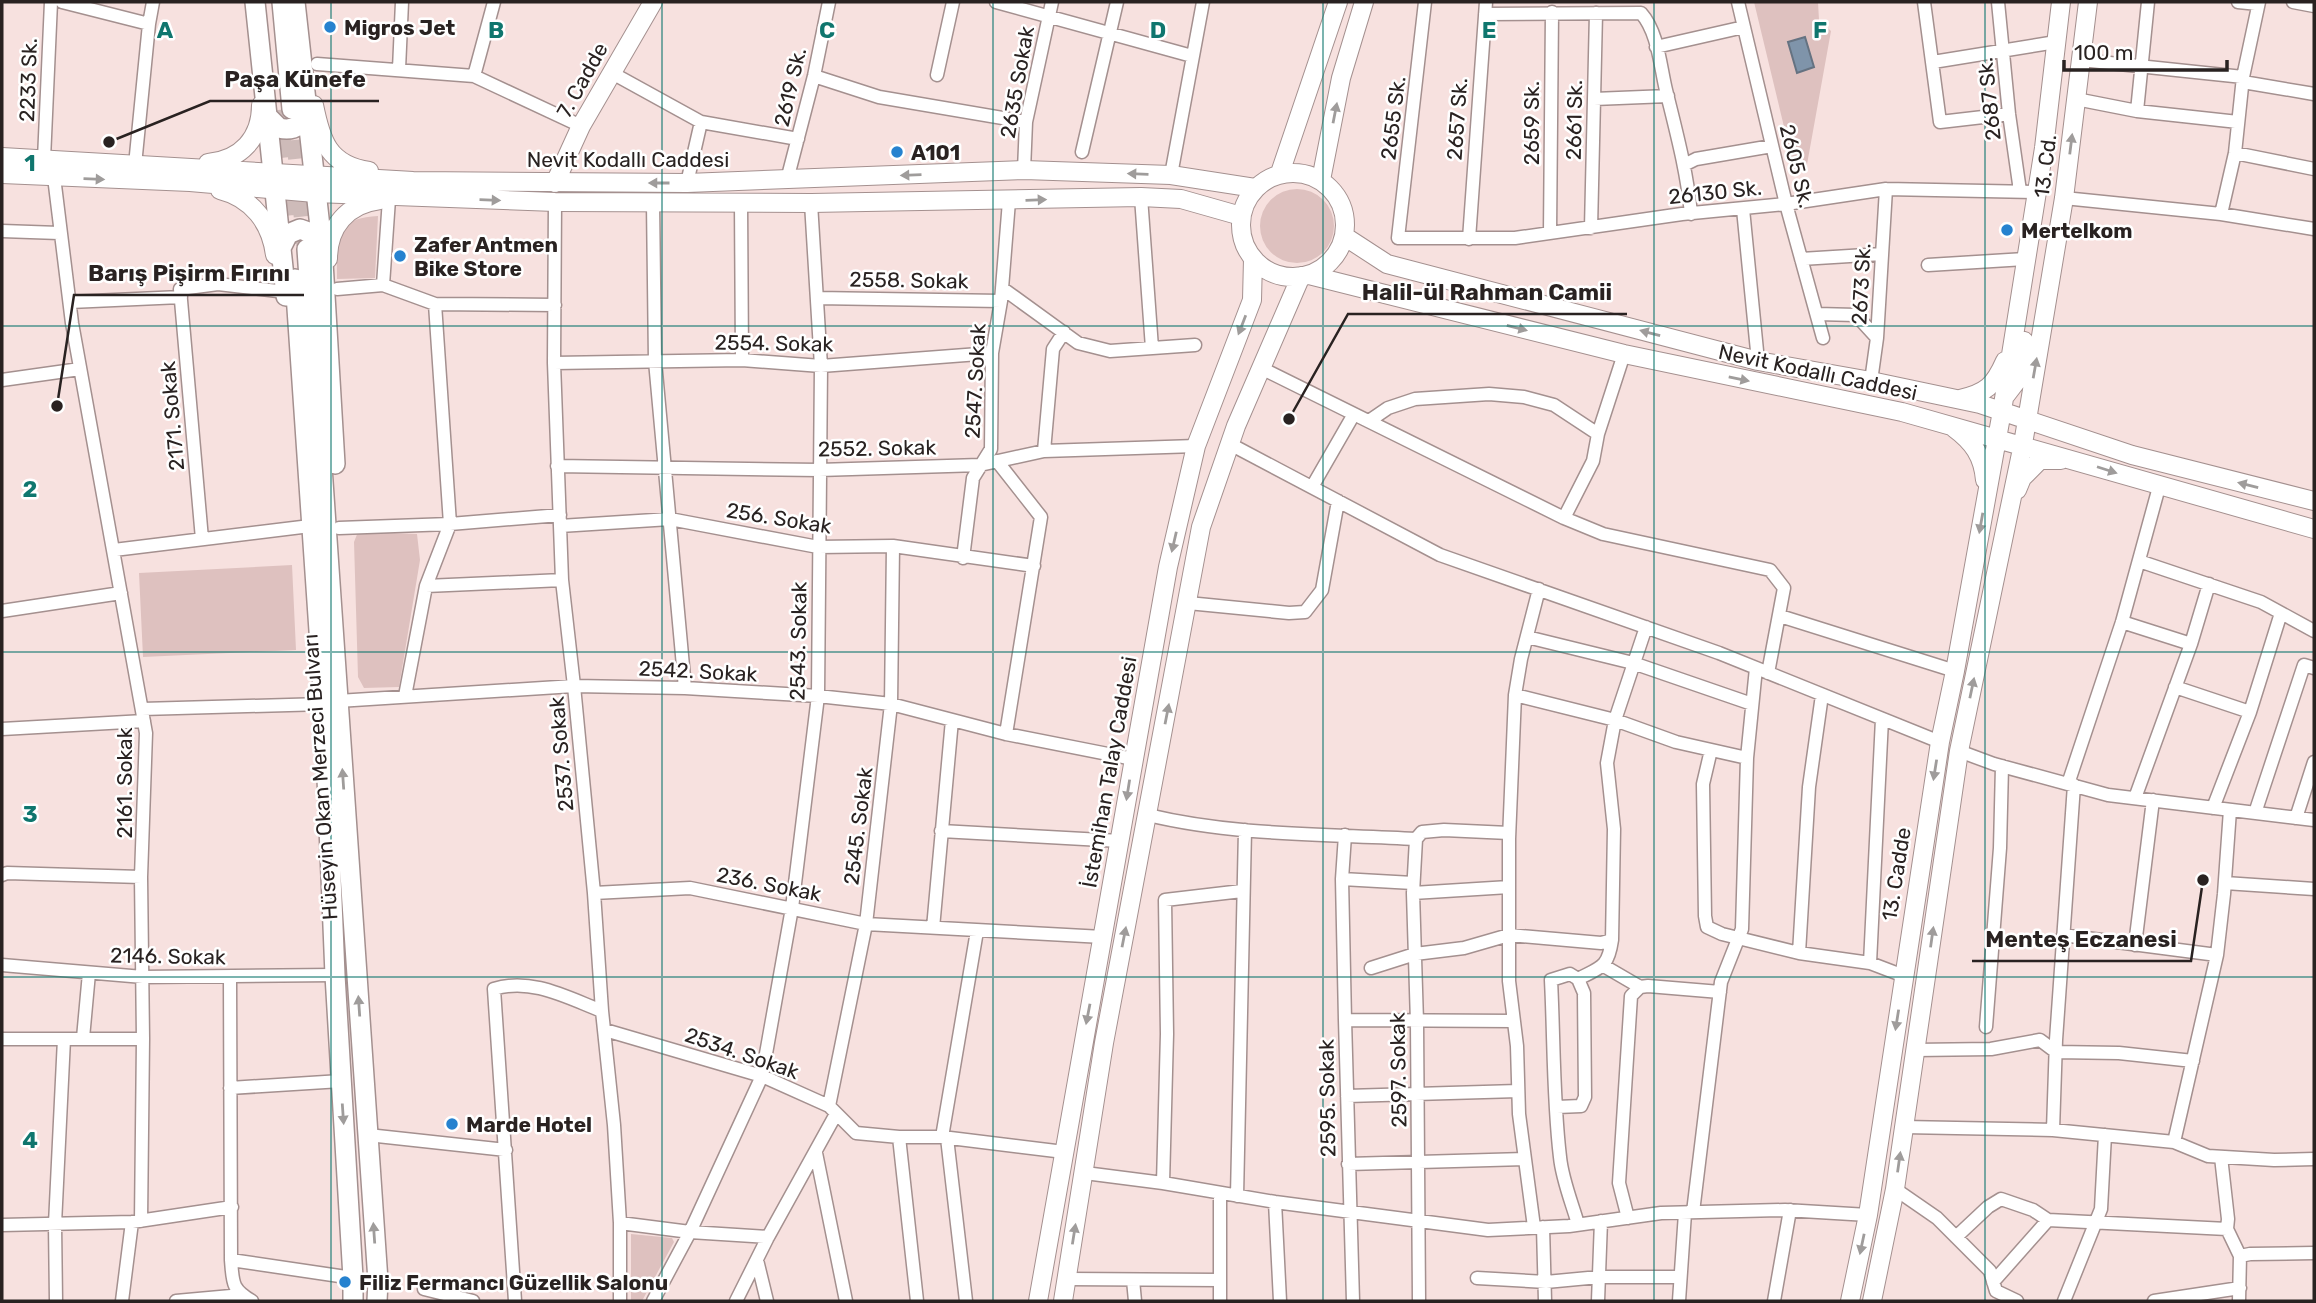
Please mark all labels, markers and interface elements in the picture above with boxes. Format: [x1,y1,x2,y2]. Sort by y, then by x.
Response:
place label: Migros Jet [344,15,456,40]
text: A [157,16,174,44]
text: B [488,16,504,44]
text: C [819,16,835,44]
text: D [1150,16,1166,44]
text: E [1482,16,1496,44]
text: F [1813,16,1827,44]
marker: Migros Jet [322,19,338,35]
street label: 2635 Sokak [995,24,1039,140]
scale bar [2064,28,2227,72]
street label: 2233 Sk. [14,37,42,123]
street label: 7. Cadde [551,38,613,122]
text: 100 m [2074,40,2133,65]
street label: 2619 Sk. [769,45,811,129]
street label: 2687 Sk. [1972,56,2006,142]
callout: Paşa Künefe [210,57,379,101]
text: Paşa Künefe [224,65,366,93]
street label: 2655 Sk. [1375,75,1411,161]
street label: 2657 Sk. [1442,77,1472,161]
street label: 2661 Sk. [1561,80,1587,160]
street label: 2659 Sk. [1519,81,1544,165]
one-way arrow [1329,102,1340,124]
street label: 2605 Sk. [1775,122,1819,210]
street label: 13. Cd. [2029,133,2061,199]
one-way arrow [2065,133,2076,155]
place label: A101 [911,140,960,165]
marker: A101 [889,144,905,160]
street label: Nevit Kodallı Caddesi [527,147,729,172]
text: 1 [24,149,36,177]
one-way arrow [1127,168,1149,180]
one-way arrow [900,169,922,180]
one-way arrow [84,173,106,184]
street label: 26130 Sk. [1667,175,1763,209]
one-way arrow [648,177,670,189]
one-way arrow [479,194,501,205]
one-way arrow [1025,194,1047,206]
place label: Mertelkom [2021,218,2133,243]
marker: Mertelkom [1999,222,2015,238]
place label: Zafer Antmen Bike Store [414,232,558,281]
street label: 2673 Sk. [1846,242,1876,326]
marker: Zafer Antmen Bike Store [392,248,408,264]
callout: Barış Pişirm Fırını [74,251,304,295]
text: Barış Pişirm Fırını [88,259,290,287]
street label: 2558. Sokak [849,266,969,294]
callout: Halil-ül Rahman Camii [1348,270,1627,314]
text: Halil-ül Rahman Camii [1362,278,1612,306]
one-way arrow [1237,315,1248,336]
street label: 2547. Sokak [959,323,991,439]
one-way arrow [1506,323,1528,334]
one-way arrow [1638,327,1660,338]
street label: 2554. Sokak [714,329,834,357]
street label: Nevit Kodallı Caddesi [1716,339,1920,405]
one-way arrow [2030,357,2041,379]
street label: 2171. Sokak [155,360,189,472]
one-way arrow [1728,374,1750,385]
street label: 2552. Sokak [818,434,936,462]
one-way arrow [2097,465,2118,476]
text: 2 [23,475,37,503]
one-way arrow [2237,479,2259,490]
street label: 256. Sokak [725,497,833,539]
one-way arrow [1975,512,1986,534]
one-way arrow [1168,531,1179,553]
street label: 2543. Sokak [784,581,812,701]
street label: Hüseyin Okan Merzeci Bulvarı [298,633,342,921]
street label: İstemihan Talay Caddesi [1076,654,1142,890]
street label: 2542. Sokak [638,655,758,687]
one-way arrow [1967,677,1978,699]
street label: 2537. Sokak [544,695,578,813]
one-way arrow [1162,703,1173,725]
street label: 2161. Sokak [112,727,137,839]
one-way arrow [1929,759,1940,781]
street label: 2545. Sokak [838,765,878,886]
one-way arrow [337,768,348,790]
one-way arrow [1122,779,1133,801]
text: 3 [22,800,38,828]
street label: 13. Cadde [1876,825,1916,923]
street label: 236. Sokak [714,862,824,906]
callout: Menteş Eczanesi [1972,917,2191,961]
text: Menteş Eczanesi [1985,925,2177,953]
one-way arrow [1119,926,1130,948]
one-way arrow [1927,926,1938,948]
street label: 2146. Sokak [110,942,226,970]
one-way arrow [353,995,364,1017]
one-way arrow [1083,1003,1094,1025]
one-way arrow [1891,1009,1902,1031]
street label: 2597. Sokak [1384,1012,1412,1128]
street label: 2534. Sokak [682,1022,802,1084]
street label: 2595. Sokak [1313,1039,1341,1157]
one-way arrow [338,1104,349,1126]
place label: Marde Hotel [466,1112,592,1137]
marker: Marde Hotel [444,1116,460,1132]
text: 4 [22,1126,38,1154]
one-way arrow [1894,1151,1905,1173]
one-way arrow [369,1222,380,1244]
one-way arrow [1069,1223,1080,1245]
one-way arrow [1856,1233,1867,1255]
place label: Filiz Fermancı Güzellik Salonu [359,1270,668,1295]
marker: Filiz Fermancı Güzellik Salonu [337,1274,353,1290]

